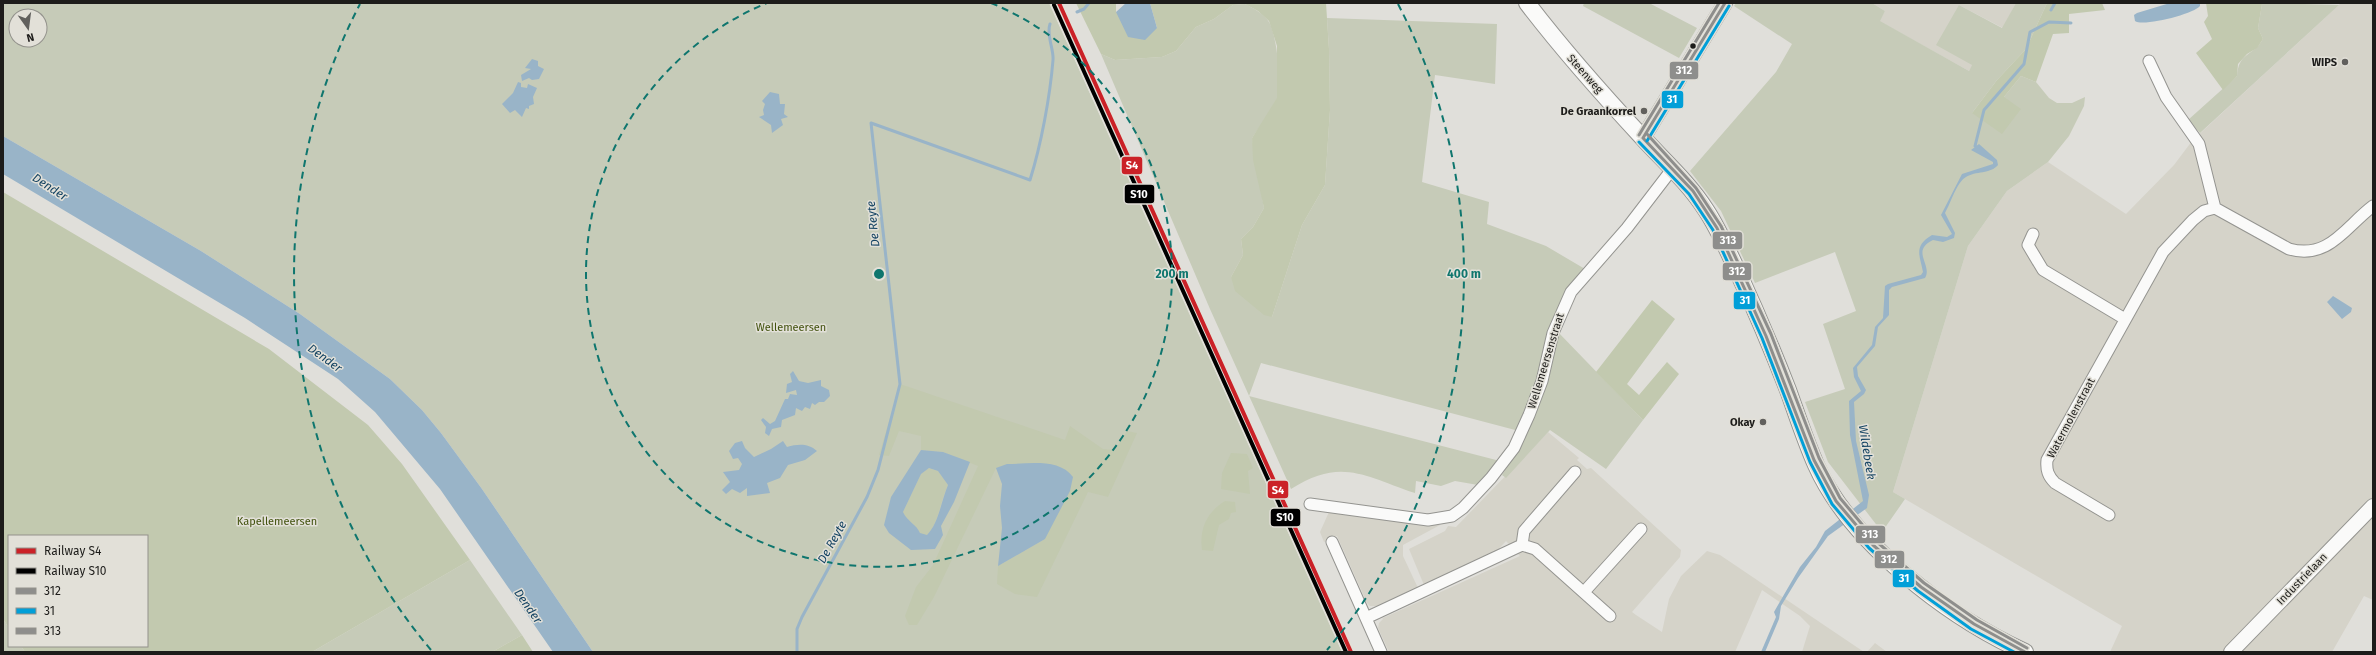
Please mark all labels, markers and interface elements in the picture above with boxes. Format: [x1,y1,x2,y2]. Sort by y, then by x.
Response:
north arrow [8,8,48,48]
text: N [25,30,35,44]
unlabelled marker [1688,41,1698,51]
street label: Steenweg [1564,52,1606,96]
place label: WIPS [2312,56,2338,69]
marker: WIPS [2340,57,2350,67]
line badge: 312 [1669,61,1699,80]
text: 312 [1675,64,1692,77]
line badge: 31 [1661,90,1684,109]
text: 31 [1666,93,1677,106]
place label: De Graankorrel [1561,105,1637,118]
marker: De Graankorrel [1639,106,1649,116]
line badge: S4 [1121,156,1143,175]
text: S4 [1126,159,1138,172]
water label: Dender [30,171,70,204]
line badge: S10 [1124,184,1155,204]
text: S10 [1130,188,1148,201]
water label: De Reyte [864,200,882,248]
line badge: 313 [1712,231,1743,250]
text: 313 [1719,234,1736,247]
line badge: 312 [1722,262,1752,281]
text: 312 [1728,265,1745,278]
centre of rings [872,267,886,281]
text: 200 m [1155,267,1189,281]
text: 400 m [1447,267,1481,281]
line badge: 31 [1733,291,1756,310]
text: 31 [1739,294,1750,307]
street label: Wellemeersenstraat [1525,312,1567,410]
park label: Wellemeersen [756,321,826,334]
water label: Dender [305,341,345,375]
street label: Watermolenstraat [2044,376,2098,460]
place label: Okay [1730,416,1755,429]
marker: Okay [1758,417,1768,427]
water label: Wildebeek [1856,423,1878,481]
line badge: S4 [1267,480,1289,499]
text: S4 [1272,484,1284,497]
line badge: S10 [1270,508,1301,527]
text: S10 [1276,511,1294,524]
park label: Kapellemeersen [237,515,317,528]
water label: De Reyte [815,518,849,566]
line badge: 313 [1855,525,1886,544]
text: 313 [1861,528,1878,541]
legend [8,535,148,647]
text: Railway S4 [44,544,102,558]
line badge: 312 [1874,550,1905,569]
street label: Industrielaan [2274,551,2330,607]
text: 312 [1880,553,1897,566]
text: Railway S10 [44,564,107,578]
line badge: 31 [1892,569,1915,588]
text: 31 [1898,572,1909,585]
text: 312 [44,584,61,598]
water label: Dender [511,586,545,626]
text: 31 [44,604,55,618]
text: 313 [44,624,61,638]

